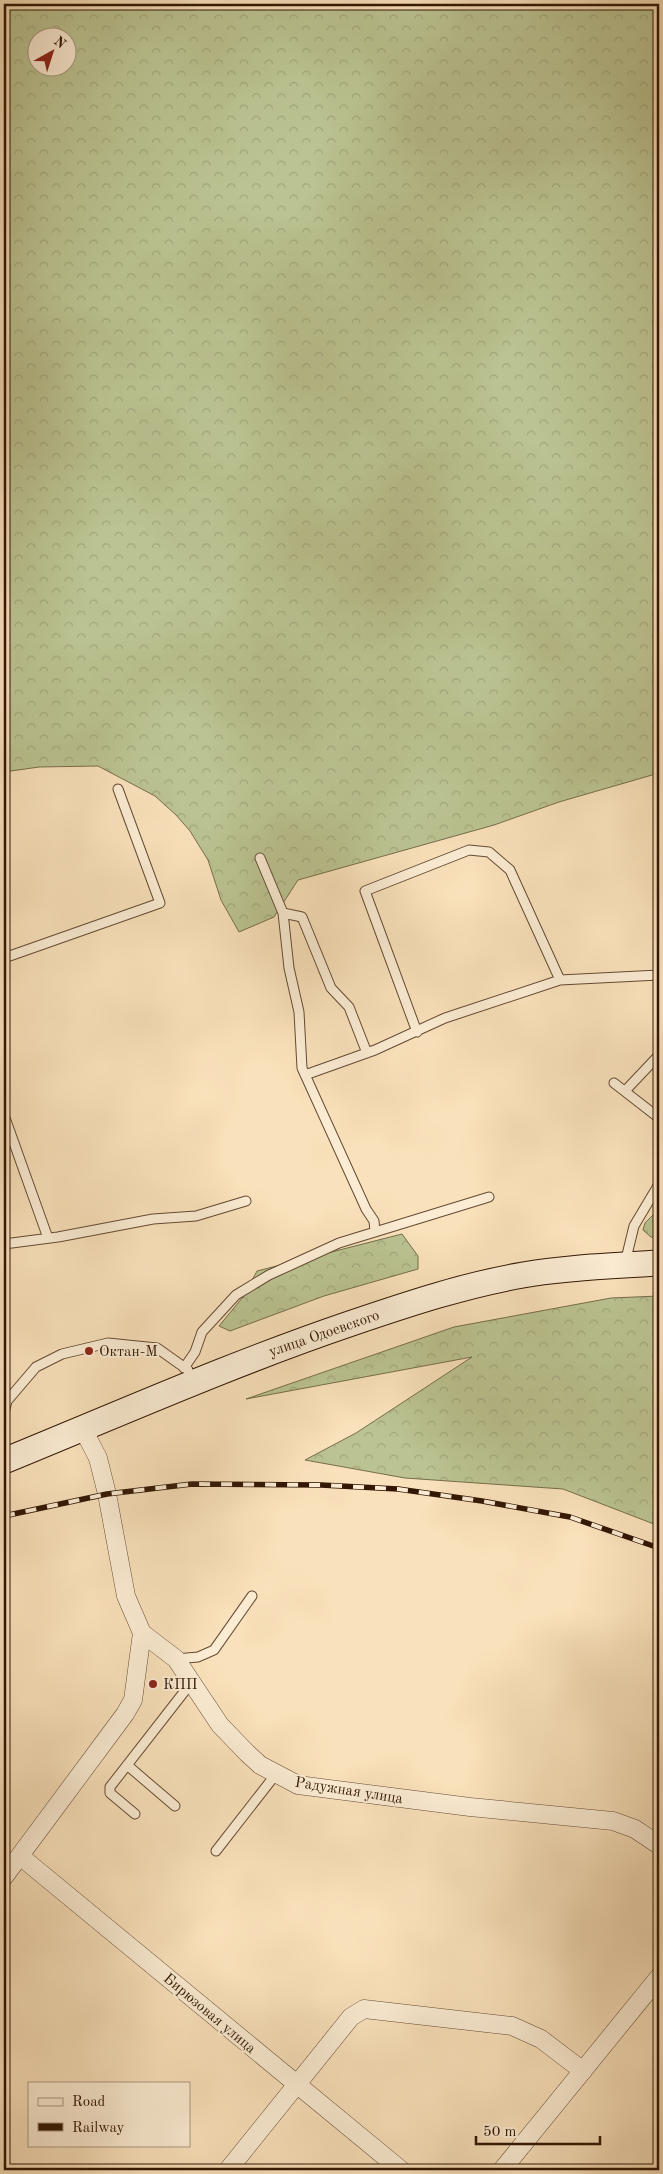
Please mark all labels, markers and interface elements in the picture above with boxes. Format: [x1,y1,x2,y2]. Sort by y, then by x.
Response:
north arrow [28,28,78,78]
text: N [51,34,68,52]
street label: улица Одоевского [267,1308,382,1360]
marker: Октан-М [83,1345,95,1357]
place label: Октан-М [99,1345,158,1360]
marker: КПП [147,1678,159,1690]
place label: КПП [163,1678,198,1693]
street label: Радужная улица [294,1776,404,1808]
street label: Бирюзовая улица [160,1971,258,2057]
legend [28,2082,190,2146]
text: Road [72,2095,106,2110]
scale bar [476,2114,599,2146]
text: Railway [72,2121,125,2136]
text: 50 m [483,2125,517,2140]

